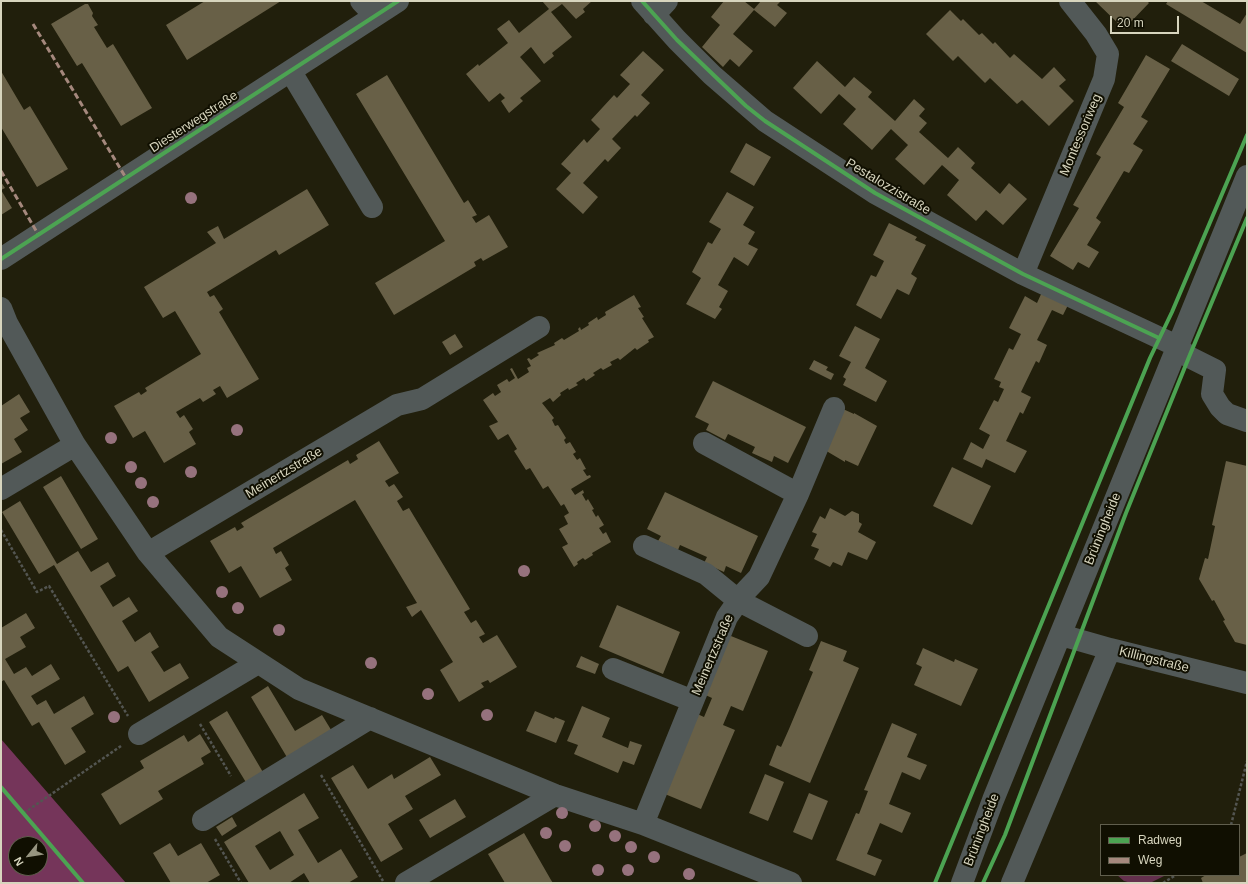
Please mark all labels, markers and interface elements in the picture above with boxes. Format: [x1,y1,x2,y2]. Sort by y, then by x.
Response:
scale bar [1112,8,1181,34]
text: 20 m [1117,16,1144,30]
street label: Diesterwegstraße [147,88,241,156]
street label: Montessoriweg [1057,92,1105,178]
street label: Pestalozzistraße [843,156,933,218]
street label: Meinertzstraße [243,444,325,502]
street label: Brüningheide [1081,491,1125,567]
street label: Meinertzstraße [689,612,737,698]
street label: Killingstraße [1117,644,1191,676]
street label: Brüningheide [961,791,1003,869]
legend [1100,824,1240,876]
text: Radweg [1138,833,1182,847]
north arrow [8,836,48,876]
text: Weg [1138,853,1162,867]
text: N [11,855,26,868]

